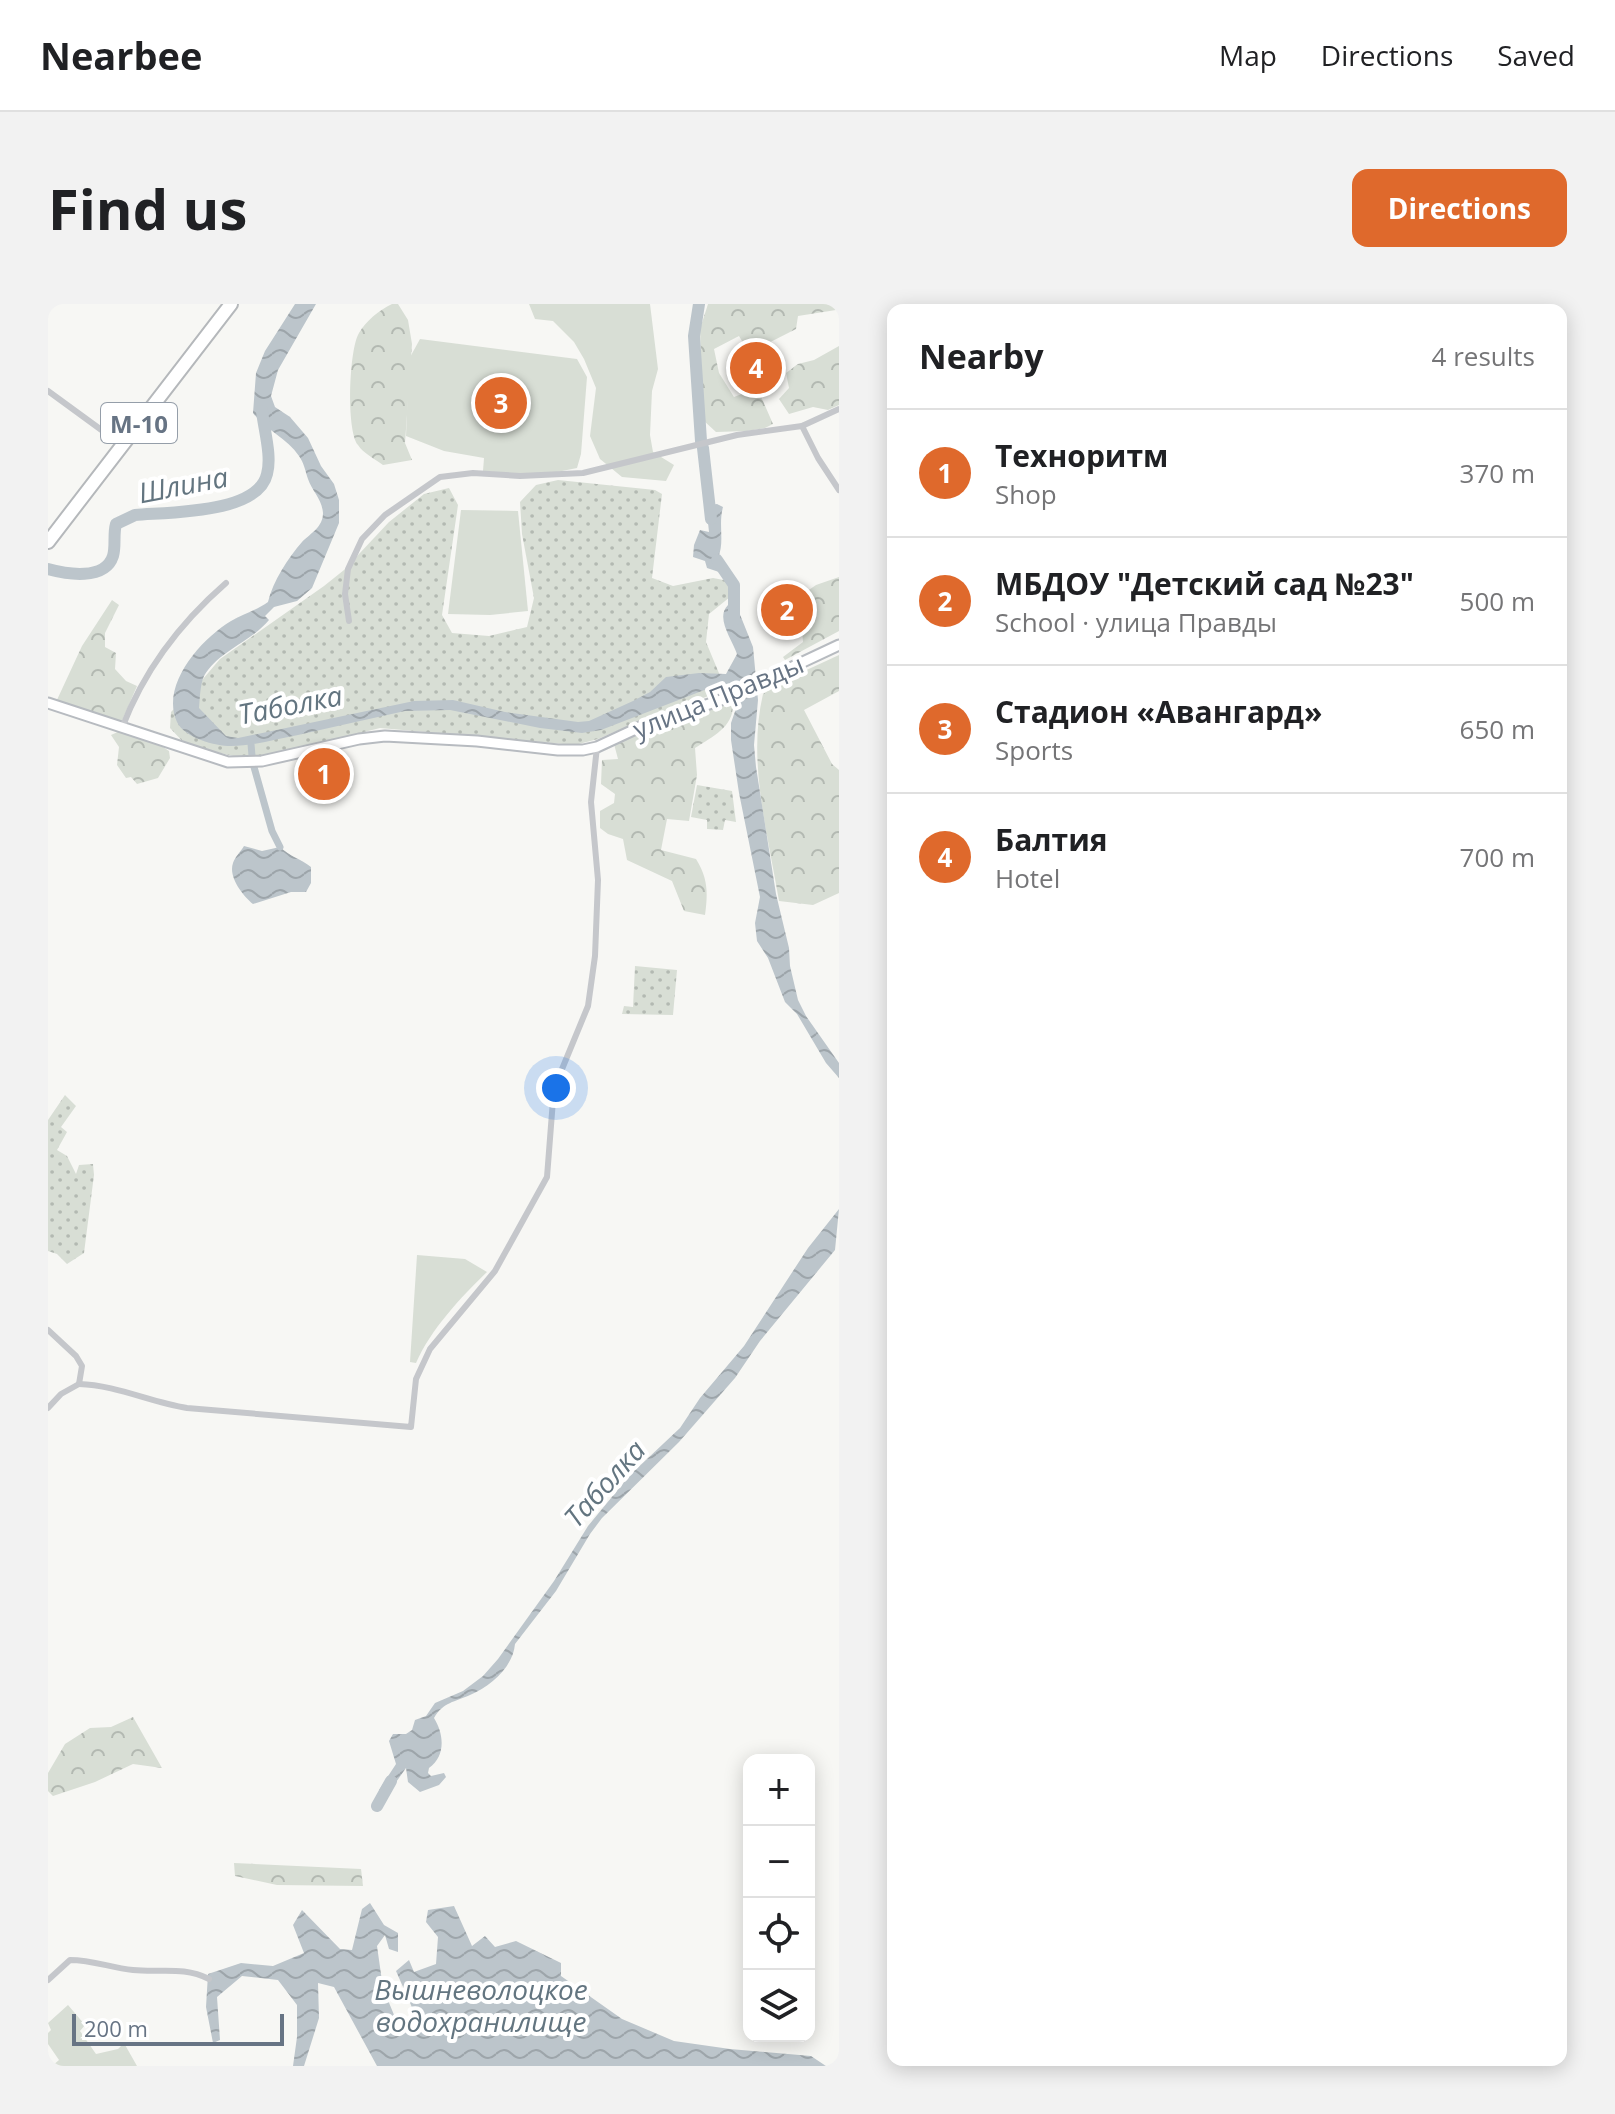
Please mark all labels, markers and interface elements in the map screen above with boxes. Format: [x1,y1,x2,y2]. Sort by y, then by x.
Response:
text: Nearbee [40,29,203,81]
text: Map [1219,36,1277,74]
text: Directions [1321,36,1453,74]
text: Saved [1497,36,1575,74]
button: Directions [1352,169,1567,247]
text: Find us [48,170,247,246]
text: Nearby [919,333,1044,379]
pin: 4 [730,338,782,398]
text: 4 results [1432,338,1535,374]
pin: 3 [475,373,527,433]
road number: М-10 [101,403,177,443]
text: Техноритм [995,435,1168,476]
text: 1 [938,455,952,491]
text: 370 m [1460,455,1535,491]
water label: Шлина [135,457,231,511]
text: Shop [995,476,1057,512]
text: МБДОУ "Детский сад №23" [995,563,1414,604]
pin: 2 [761,580,813,640]
text: 2 [938,583,952,619]
text: 500 m [1460,583,1535,619]
text: School · улица Правды [995,604,1277,640]
street label: улица Правды [627,645,809,747]
water label: Таболка [235,675,345,733]
text: Стадион «Авангард» [995,691,1322,732]
text: 3 [938,711,952,747]
text: 650 m [1460,711,1535,747]
text: Sports [995,732,1073,768]
pin: 1 [298,744,350,804]
text: Балтия [995,819,1108,860]
text: 4 [938,839,952,875]
text: 700 m [1460,839,1535,875]
text: Hotel [995,860,1060,896]
your location [536,1068,576,1108]
water label: Таболка [555,1431,653,1535]
map controls [743,1754,815,2042]
button: + [743,1754,815,1826]
button: − [743,1826,815,1898]
button: locate [743,1898,815,1970]
water label: Вышневолоцкое водохранилище [374,1970,588,2040]
button: layers [743,1970,815,2042]
scale bar [72,2010,284,2046]
text: 200 m [84,2013,148,2043]

